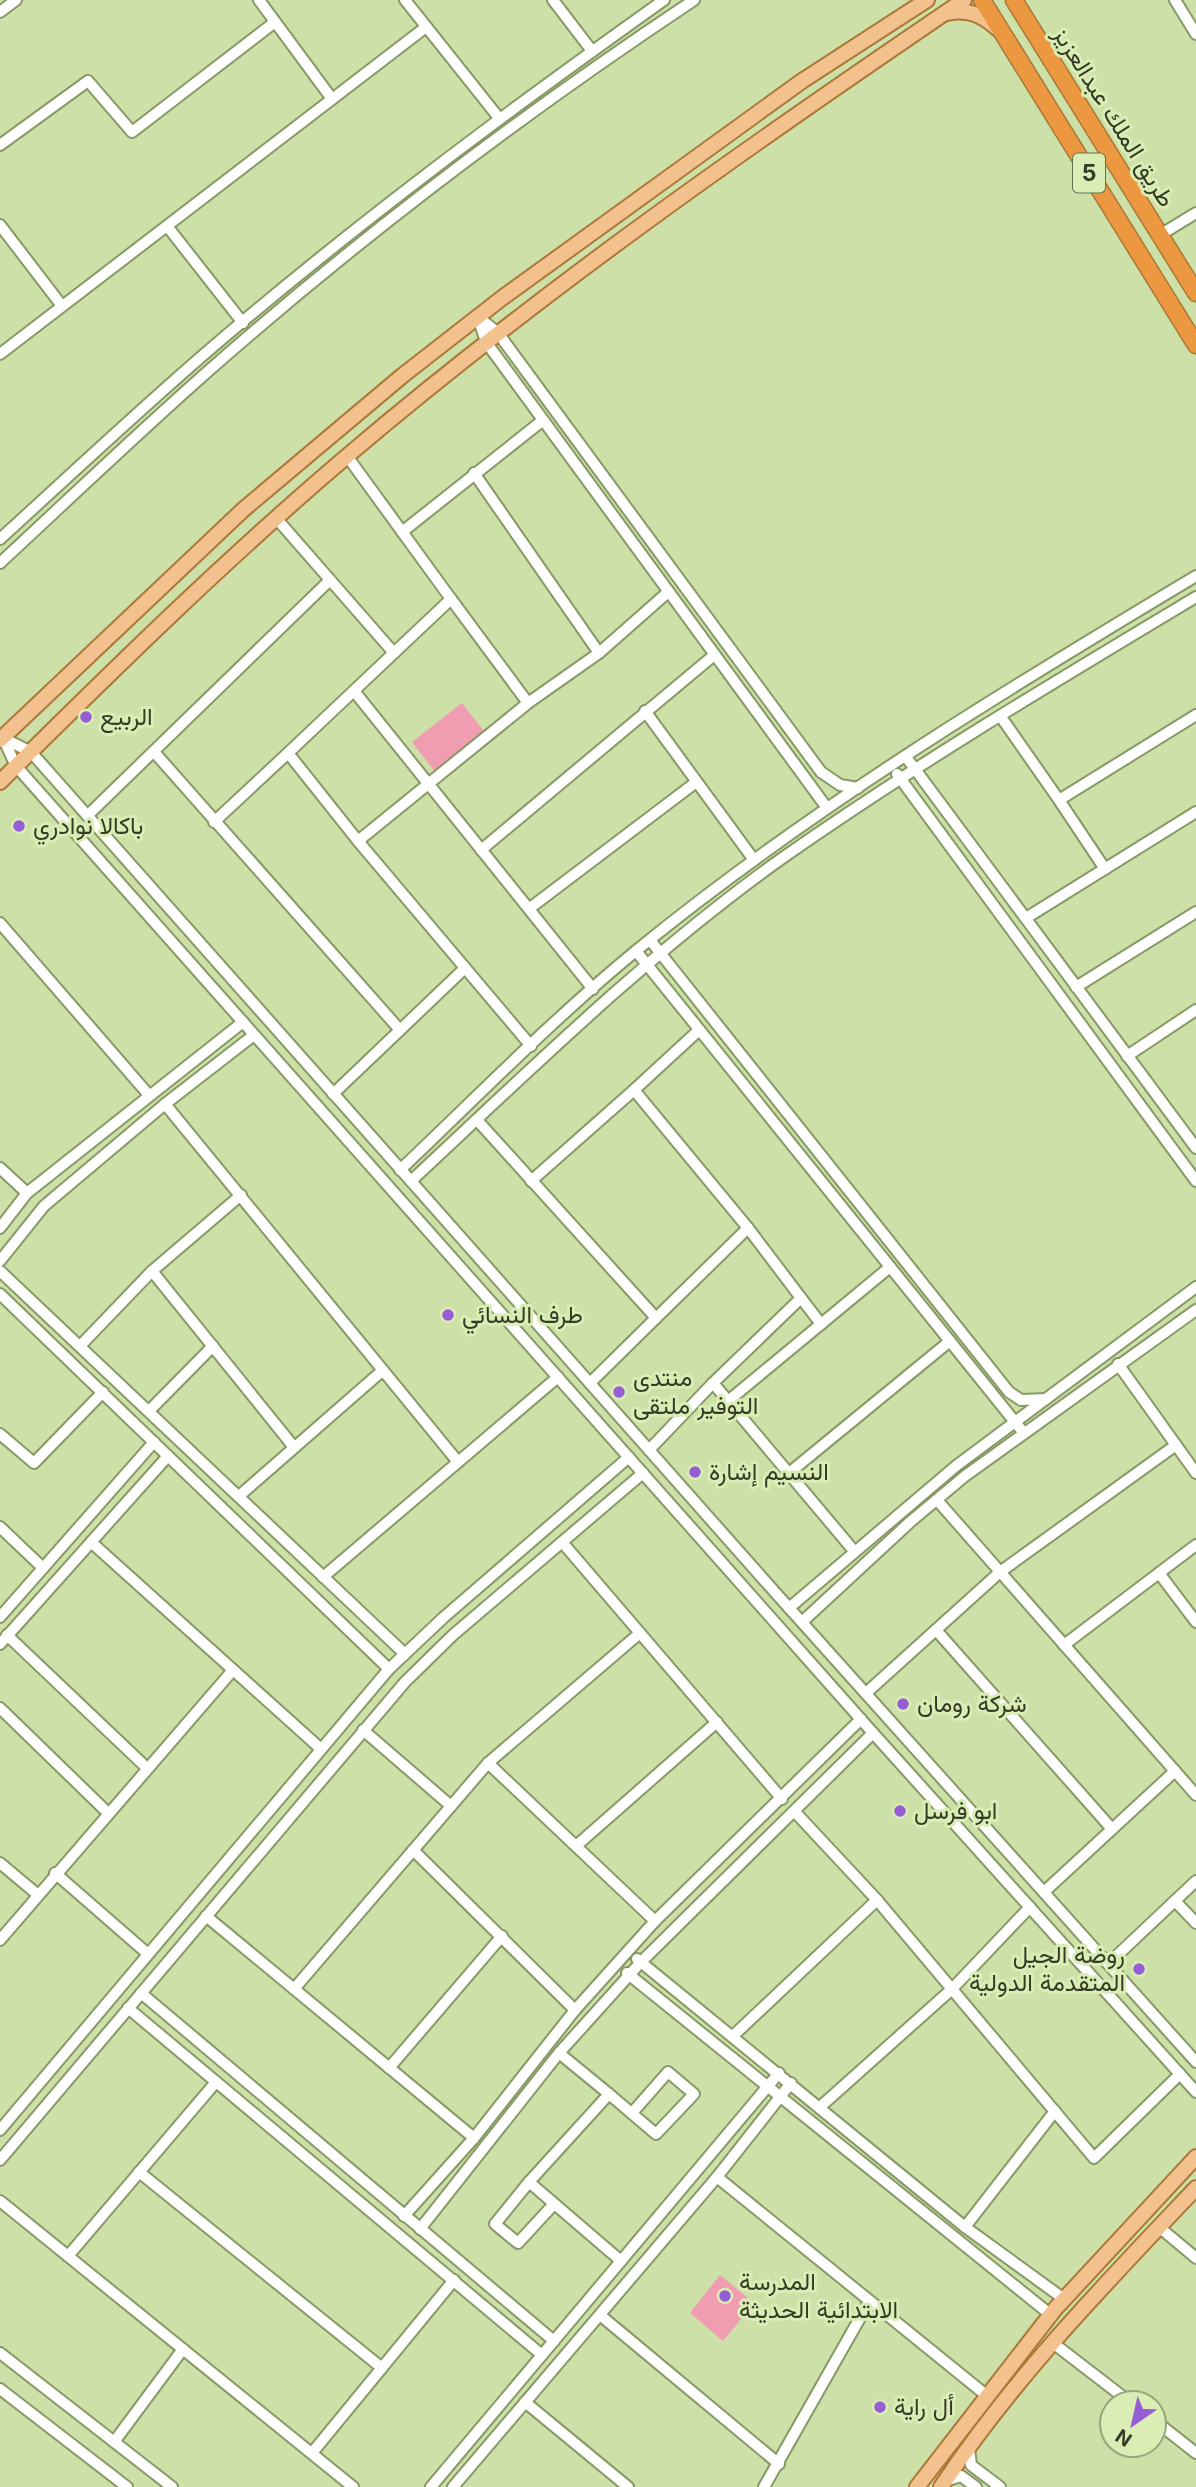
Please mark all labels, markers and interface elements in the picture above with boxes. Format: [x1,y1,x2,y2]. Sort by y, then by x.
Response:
street label: طريق الملك عبدالعزيز [1046,21,1181,213]
road number: 5 [1073,154,1105,192]
place label: الربيع [100,702,153,734]
marker: الربيع [78,709,94,725]
place label: باكالا نوادري [33,811,143,845]
marker: باكالا نوادري [11,818,27,834]
place label: طرف النسائي [462,1300,583,1334]
marker: طرف النسائي [440,1307,456,1323]
place label: منتدى التوفير ملتقى [633,1363,758,1421]
marker: منتدى التوفير ملتقى [611,1384,627,1400]
place label: النسيم إشارة [709,1457,829,1488]
marker: النسيم إشارة [687,1464,703,1480]
place label: شركة رومان [917,1689,1027,1719]
marker: شركة رومان [895,1696,911,1712]
place label: ابو فرسل [914,1796,997,1826]
marker: ابو فرسل [892,1803,908,1819]
place label: روضة الجيل المتقدمة الدولية [969,1940,1125,1998]
marker: روضة الجيل المتقدمة الدولية [1131,1961,1147,1977]
place label: المدرسة الابتدائية الحديثة [739,2267,898,2324]
marker: المدرسة الابتدائية الحديثة [717,2288,733,2304]
north arrow [1098,2389,1168,2459]
place label: أل راية [894,2392,954,2422]
marker: أل راية [872,2399,888,2415]
text: N [1111,2424,1136,2451]

